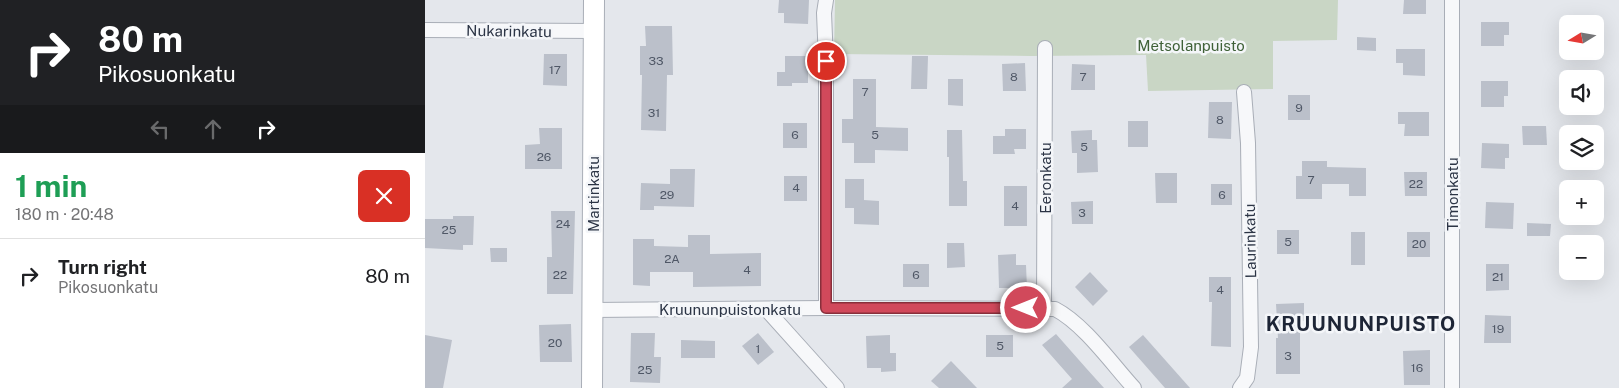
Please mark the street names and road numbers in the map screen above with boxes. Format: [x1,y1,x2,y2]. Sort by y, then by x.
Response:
street label: Nukarinkatu [466,22,552,40]
street label: Eeronkatu [1037,142,1054,214]
street label: Martinkatu [585,156,602,232]
street label: Timonkatu [1444,157,1461,231]
street label: Laurinkatu [1241,204,1259,278]
street label: Kruununpuistonkatu [659,301,801,318]

